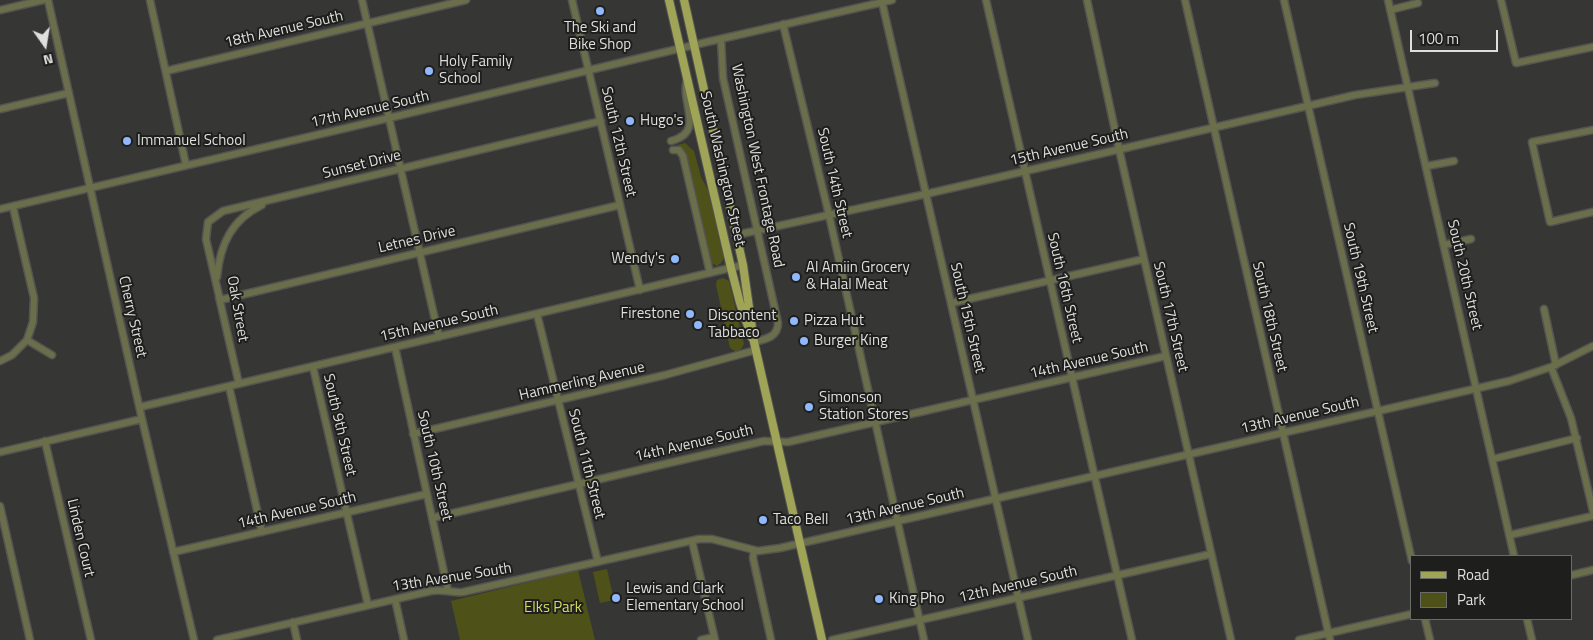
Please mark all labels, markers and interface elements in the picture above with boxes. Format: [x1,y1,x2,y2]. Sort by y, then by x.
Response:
marker: The Ski and Bike Shop [594,5,606,17]
street label: 18th Avenue South [223,8,345,52]
place label: The Ski and Bike Shop [564,19,636,54]
north arrow [20,20,70,70]
scale bar [1413,20,1500,52]
text: 100 m [1418,27,1459,50]
text: N [41,49,56,71]
place label: Holy Family School [439,53,512,88]
street label: Washington West Frontage Road [727,63,787,269]
marker: Holy Family School [423,65,435,77]
street label: South 12th Street [597,85,639,199]
street label: 17th Avenue South [309,88,431,132]
street label: South Washington Street [695,90,749,248]
place label: Hugo's [640,112,684,130]
marker: Hugo's [624,115,636,127]
street label: South 14th Street [813,126,855,240]
street label: 15th Avenue South [1008,126,1130,170]
place label: Immanuel School [137,132,246,150]
marker: Immanuel School [121,135,133,147]
street label: Sunset Drive [321,147,403,183]
street label: South 20th Street [1443,218,1485,332]
street label: South 19th Street [1339,221,1381,335]
street label: Letnes Drive [377,222,457,258]
street label: South 16th Street [1043,231,1085,345]
place label: Wendy's [611,250,665,268]
marker: Wendy's [669,253,681,265]
place label: Al Amiin Grocery & Halal Meat [806,259,910,294]
street label: South 17th Street [1149,260,1191,374]
street label: South 18th Street [1248,260,1290,374]
street label: South 15th Street [946,261,988,375]
marker: Al Amiin Grocery & Halal Meat [790,271,802,283]
street label: Cherry Street [114,274,150,360]
street label: Oak Street [222,275,252,343]
street label: 15th Avenue South [378,302,500,346]
place label: Firestone [620,305,680,323]
place label: Discontent Tabbaco [708,307,776,342]
marker: Firestone [684,308,696,320]
place label: Pizza Hut [804,312,864,330]
marker: Pizza Hut [788,315,800,327]
marker: Discontent Tabbaco [692,319,704,331]
place label: Burger King [814,332,888,350]
marker: Burger King [798,335,810,347]
street label: 14th Avenue South [1028,339,1150,383]
street label: Hammerling Avenue [518,359,646,405]
street label: South 9th Street [318,372,360,478]
place label: Simonson Station Stores [819,389,908,424]
street label: 13th Avenue South [1239,394,1361,438]
marker: Simonson Station Stores [803,401,815,413]
street label: South 11th Street [564,407,608,521]
street label: South 10th Street [413,409,455,523]
street label: 14th Avenue South [633,422,755,466]
street label: 13th Avenue South [844,485,966,529]
street label: 14th Avenue South [236,489,358,533]
street label: Linden Court [62,497,98,579]
place label: Taco Bell [773,511,828,529]
marker: Taco Bell [757,514,769,526]
legend [1410,555,1573,620]
street label: 13th Avenue South [391,560,513,596]
street label: 12th Avenue South [957,563,1079,607]
text: Road [1457,563,1489,586]
place label: Lewis and Clark Elementary School [626,580,744,615]
text: Park [1457,588,1486,611]
place label: King Pho [889,590,945,608]
marker: Lewis and Clark Elementary School [610,592,622,604]
marker: King Pho [873,593,885,605]
park label: Elks Park [524,599,582,617]

